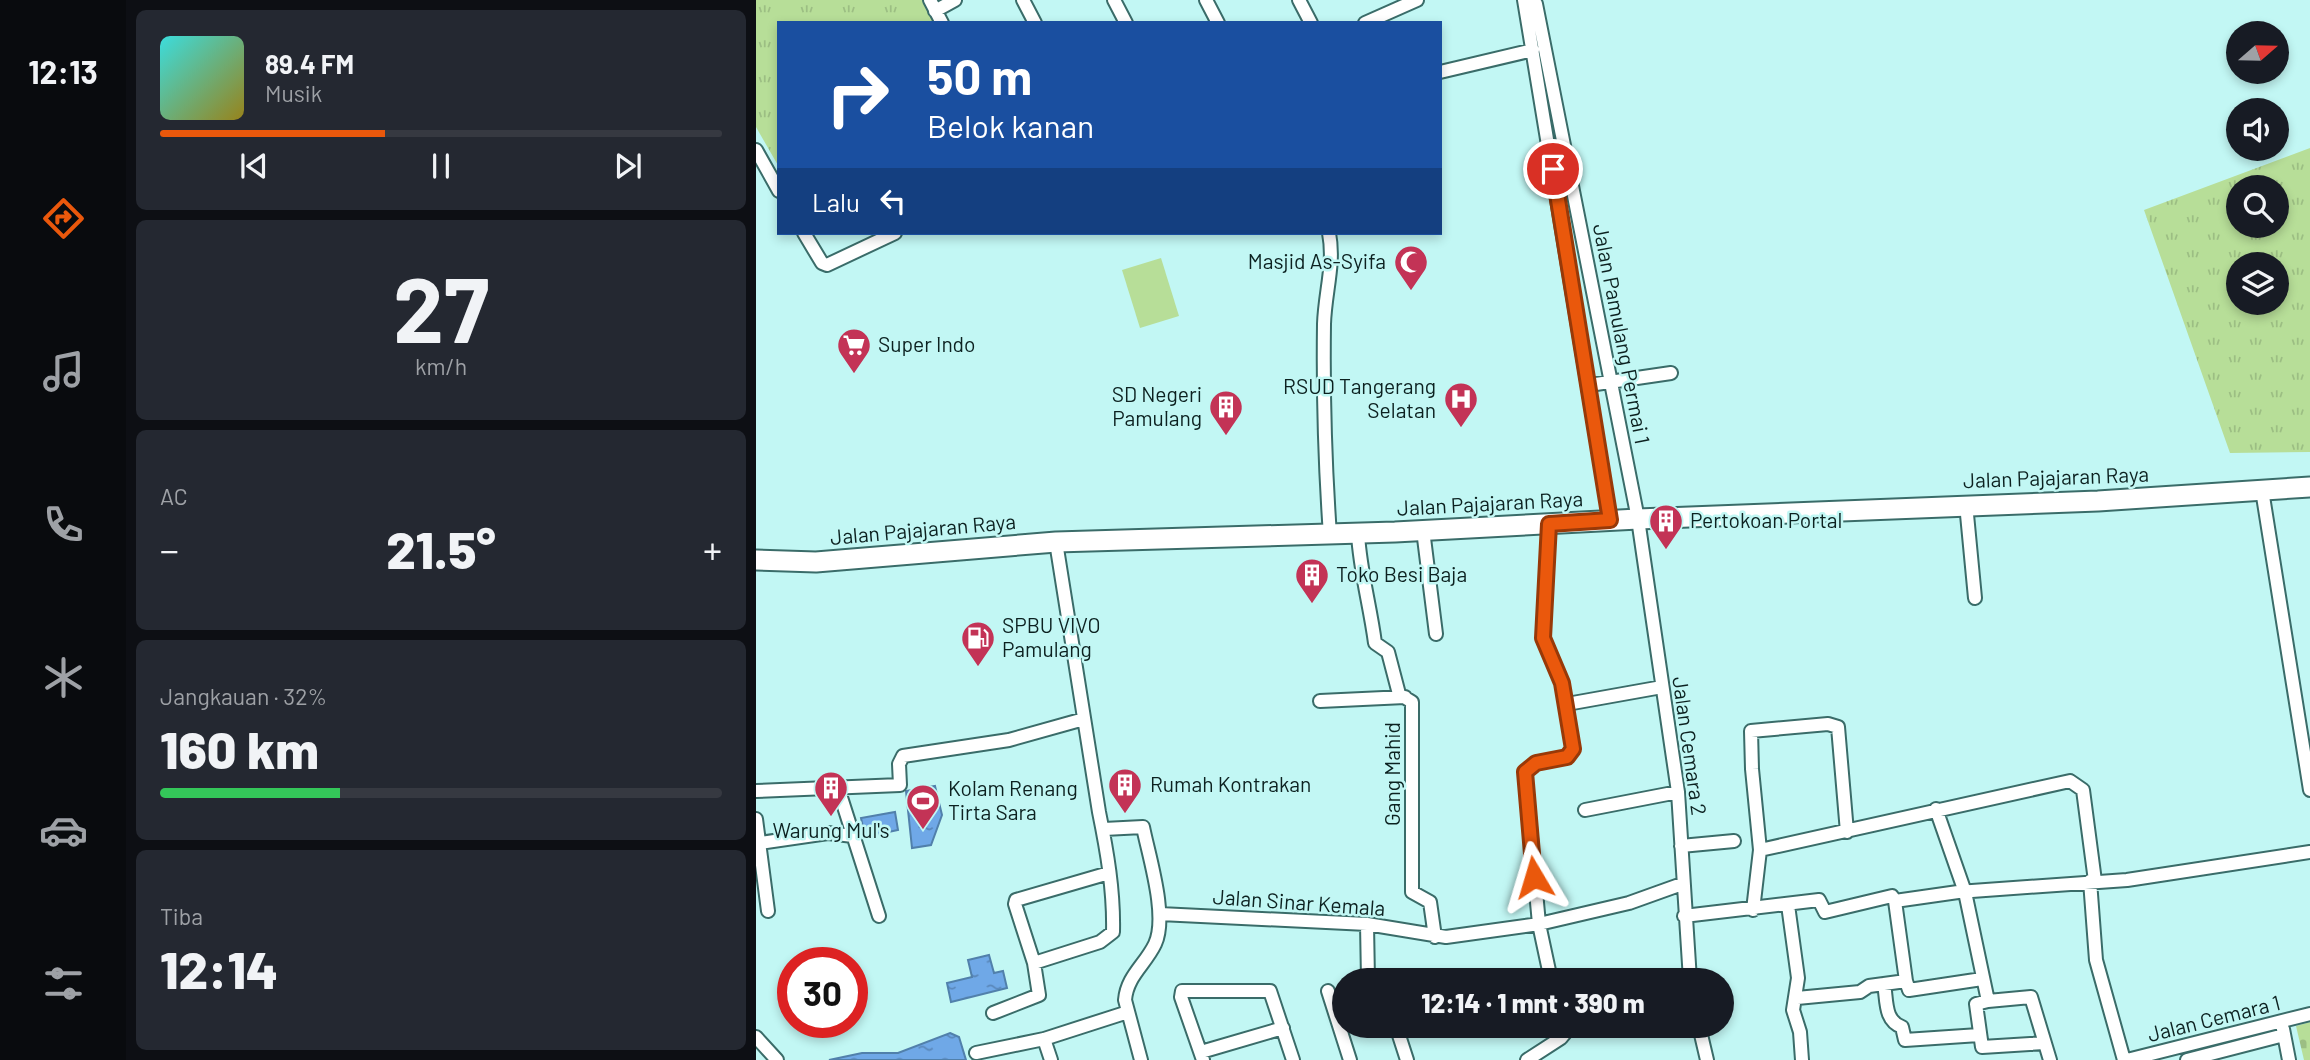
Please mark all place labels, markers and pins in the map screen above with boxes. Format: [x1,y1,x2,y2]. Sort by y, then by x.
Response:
pin [1523,139,1583,199]
mosque icon: Masjid As-Syifa [1392,243,1430,292]
place label: Masjid As-Syifa [1248,248,1386,273]
supermarket icon: Super Indo [835,326,873,375]
place label: Super Indo [878,331,976,356]
place label: RSUD Tangerang Selatan [1283,373,1436,422]
hospital icon: RSUD Tangerang Selatan [1442,380,1480,429]
place label: SD Negeri Pamulang [1112,381,1202,430]
building icon: SD Negeri Pamulang [1207,388,1245,437]
building icon: Pertokoan Portal [1647,502,1685,551]
place label: Pertokoan Portal [1690,507,1842,532]
building icon: Toko Besi Baja [1293,556,1331,605]
place label: Toko Besi Baja [1336,561,1467,586]
place label: SPBU VIVO Pamulang [1002,612,1100,661]
fuel station icon: SPBU VIVO Pamulang [959,619,997,668]
building icon: Rumah Kontrakan [1106,766,1144,815]
building icon: Warung Mul's [812,769,850,818]
place label: Rumah Kontrakan [1150,771,1311,796]
place label: Kolam Renang Tirta Sara [948,775,1078,824]
sports icon: Kolam Renang Tirta Sara [904,782,942,831]
place label: Warung Mul's [772,817,890,842]

